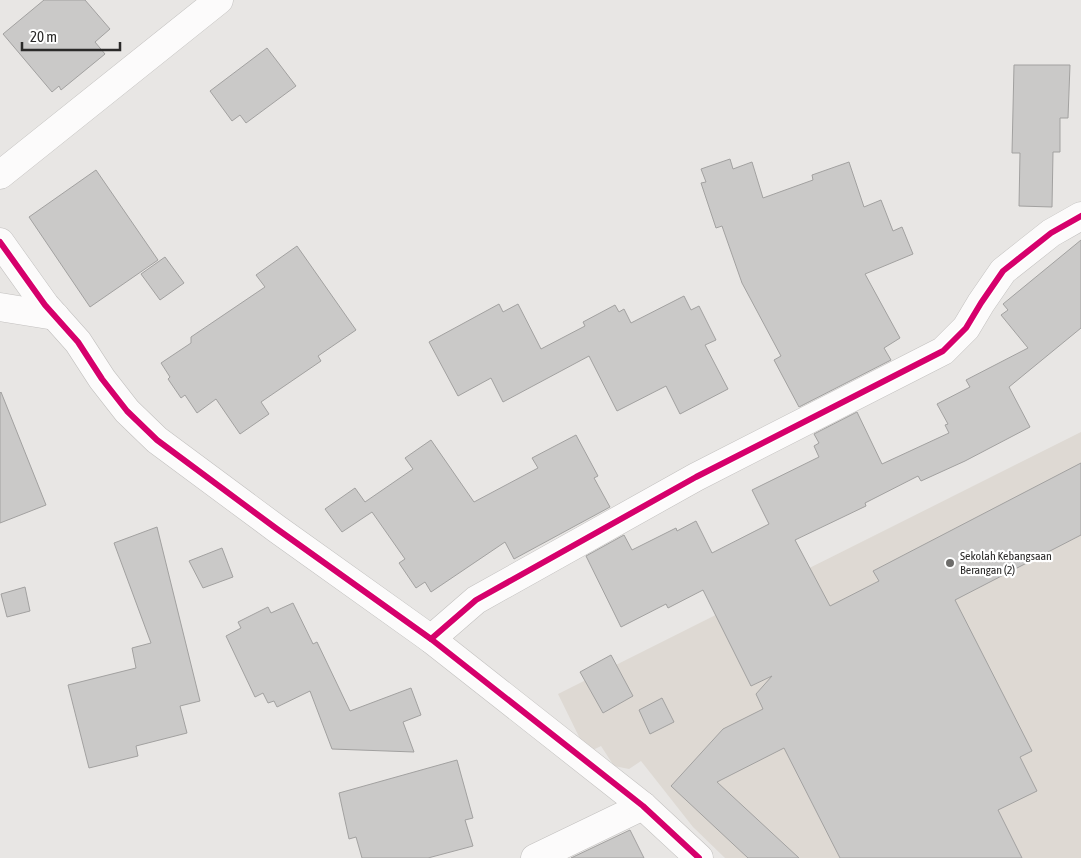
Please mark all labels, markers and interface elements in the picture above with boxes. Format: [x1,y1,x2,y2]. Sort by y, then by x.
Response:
scale bar [22,20,120,52]
text: 20 m [30,28,57,45]
place label: Sekolah Kebangsaan Berangan (2) [960,549,1052,577]
marker: Sekolah Kebangsaan Berangan (2) [944,557,956,569]

